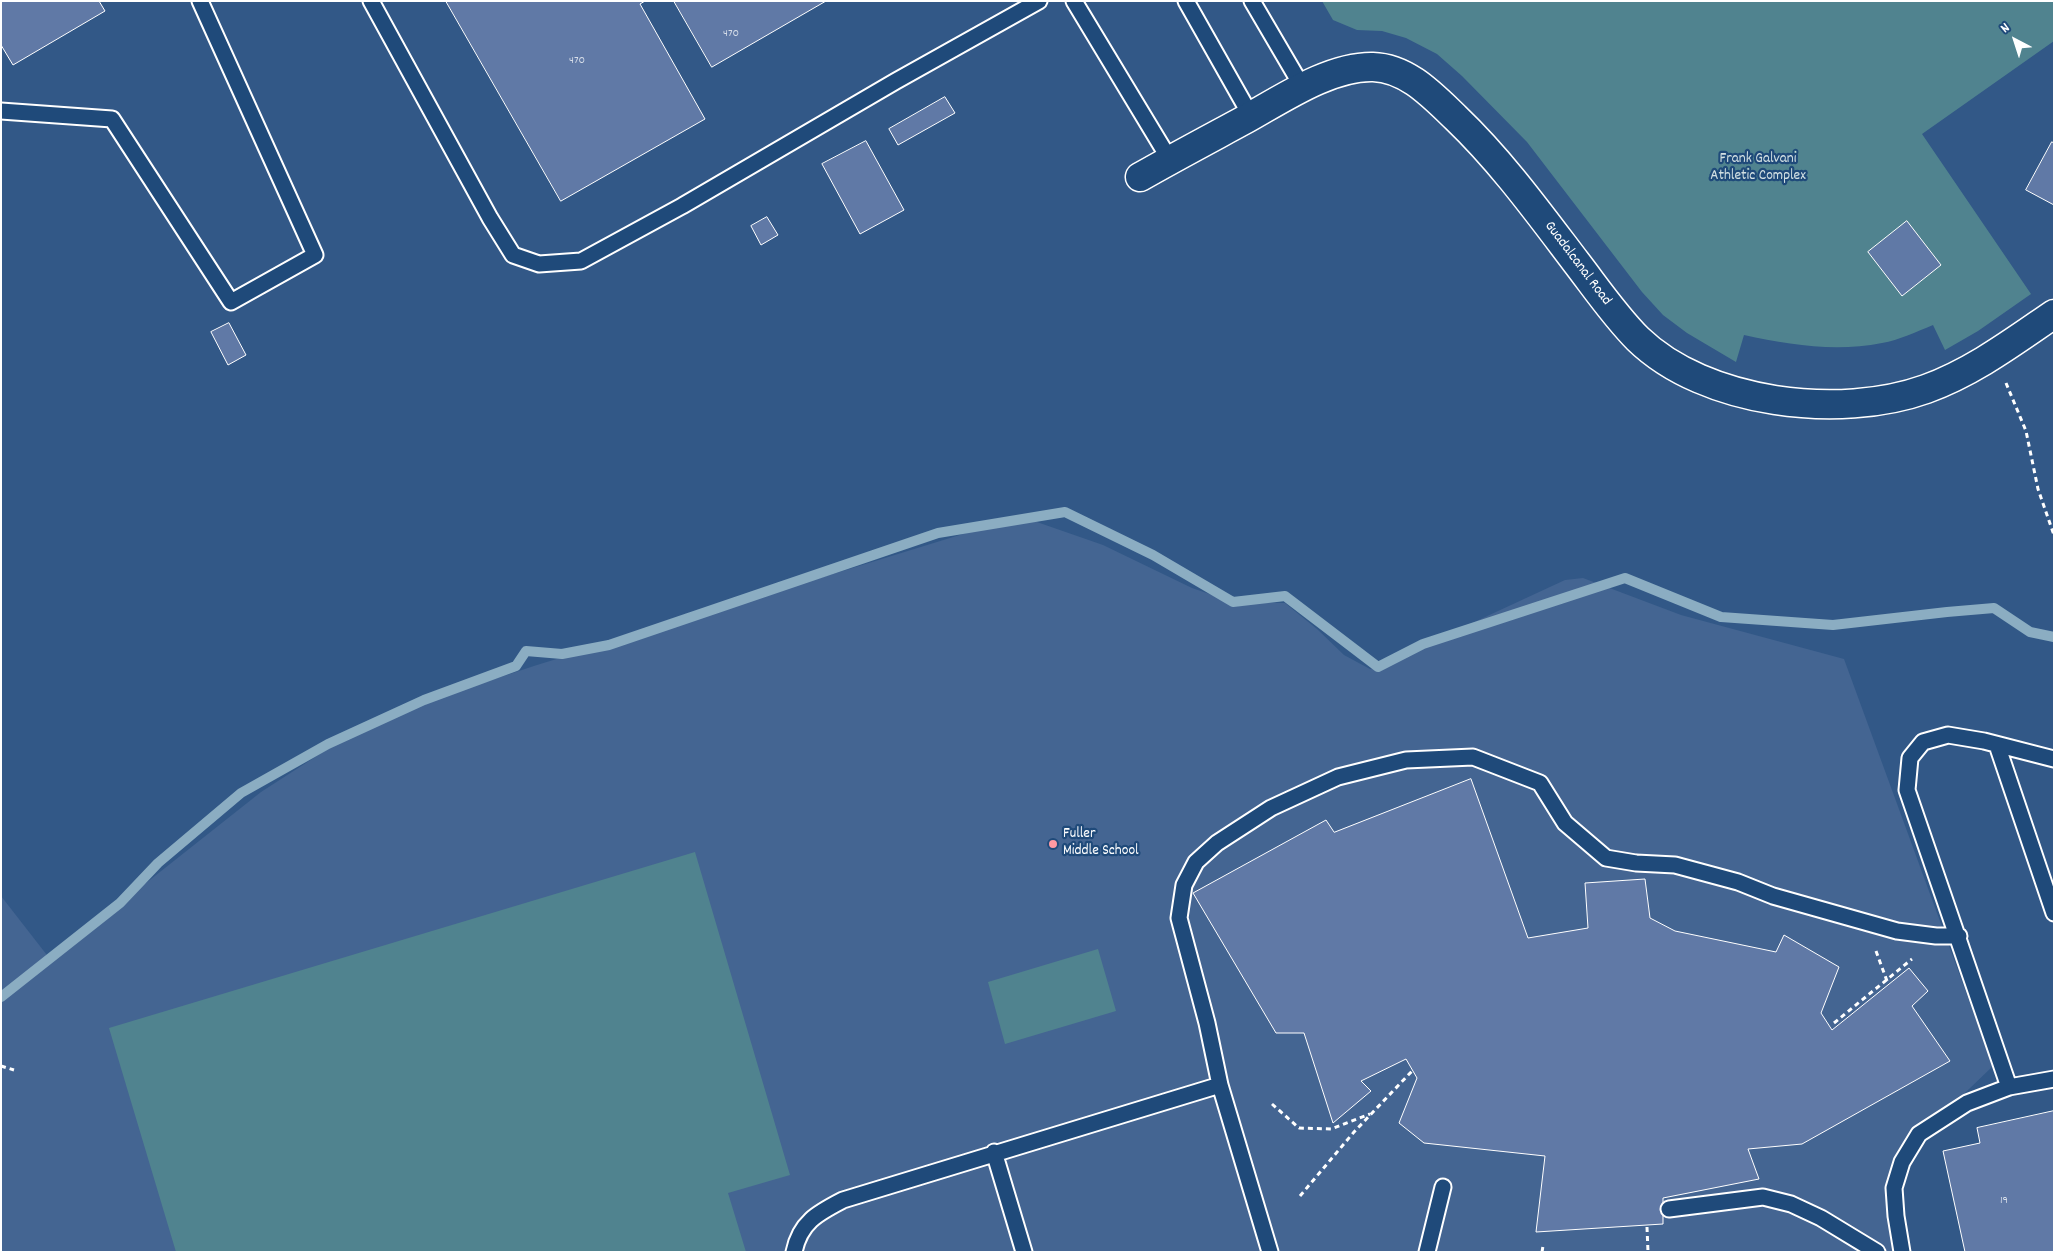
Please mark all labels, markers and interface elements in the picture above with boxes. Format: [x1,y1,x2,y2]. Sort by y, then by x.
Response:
north arrow [1990,15,2040,65]
text: N [1996,19,2014,38]
house number: 470 [723,27,739,41]
house number: 470 [569,54,585,68]
park label: Frank Galvani Athletic Complex [1710,151,1806,186]
street label: Guadalcanal Road [1539,218,1615,310]
place label: Fuller Middle School [1063,826,1139,861]
marker: Fuller Middle School [1047,838,1059,850]
house number: 19 [2000,1194,2008,1208]

